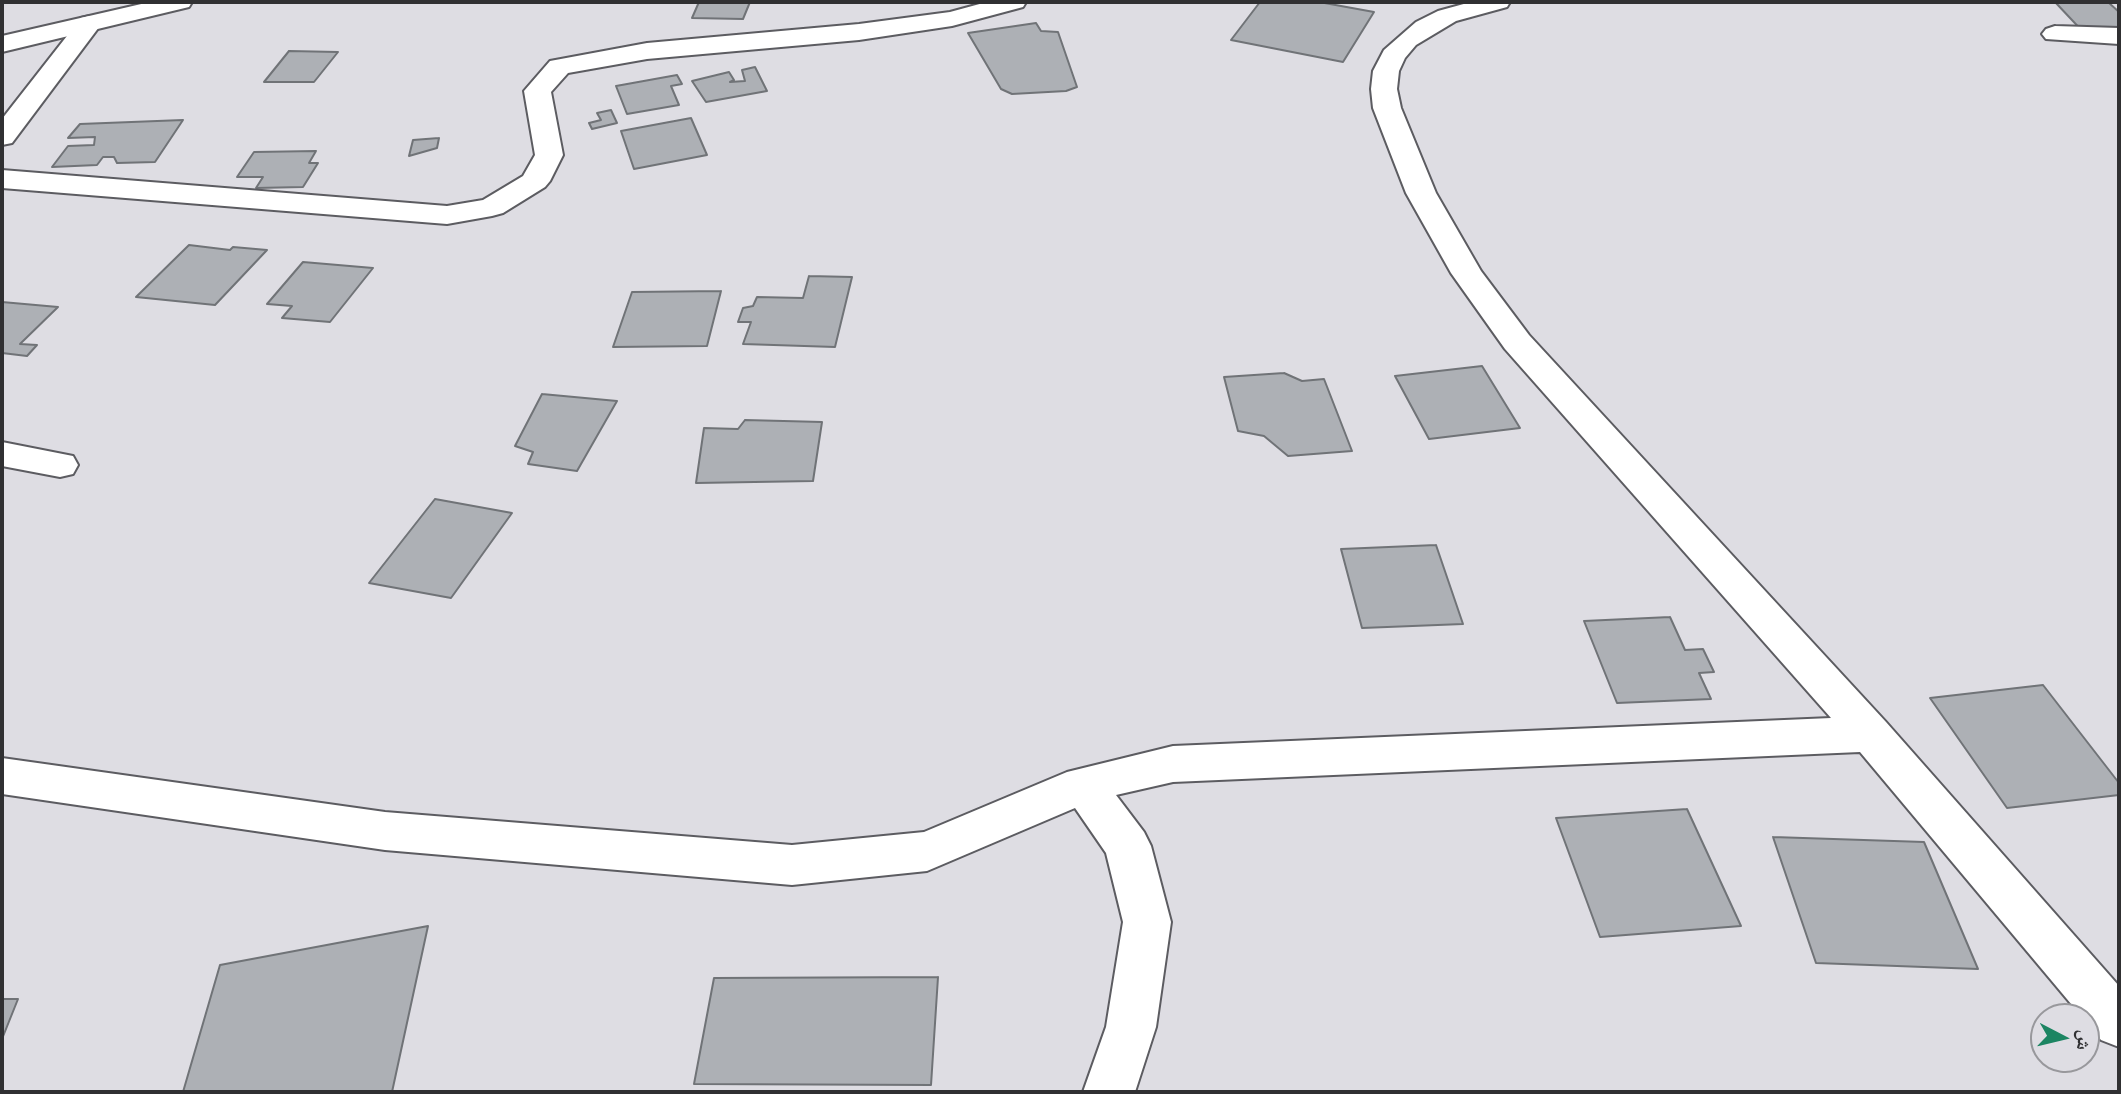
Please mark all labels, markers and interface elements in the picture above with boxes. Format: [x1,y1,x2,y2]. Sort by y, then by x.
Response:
north arrow [2030,1003,2100,1073]
text: ش [2073,1029,2096,1052]

